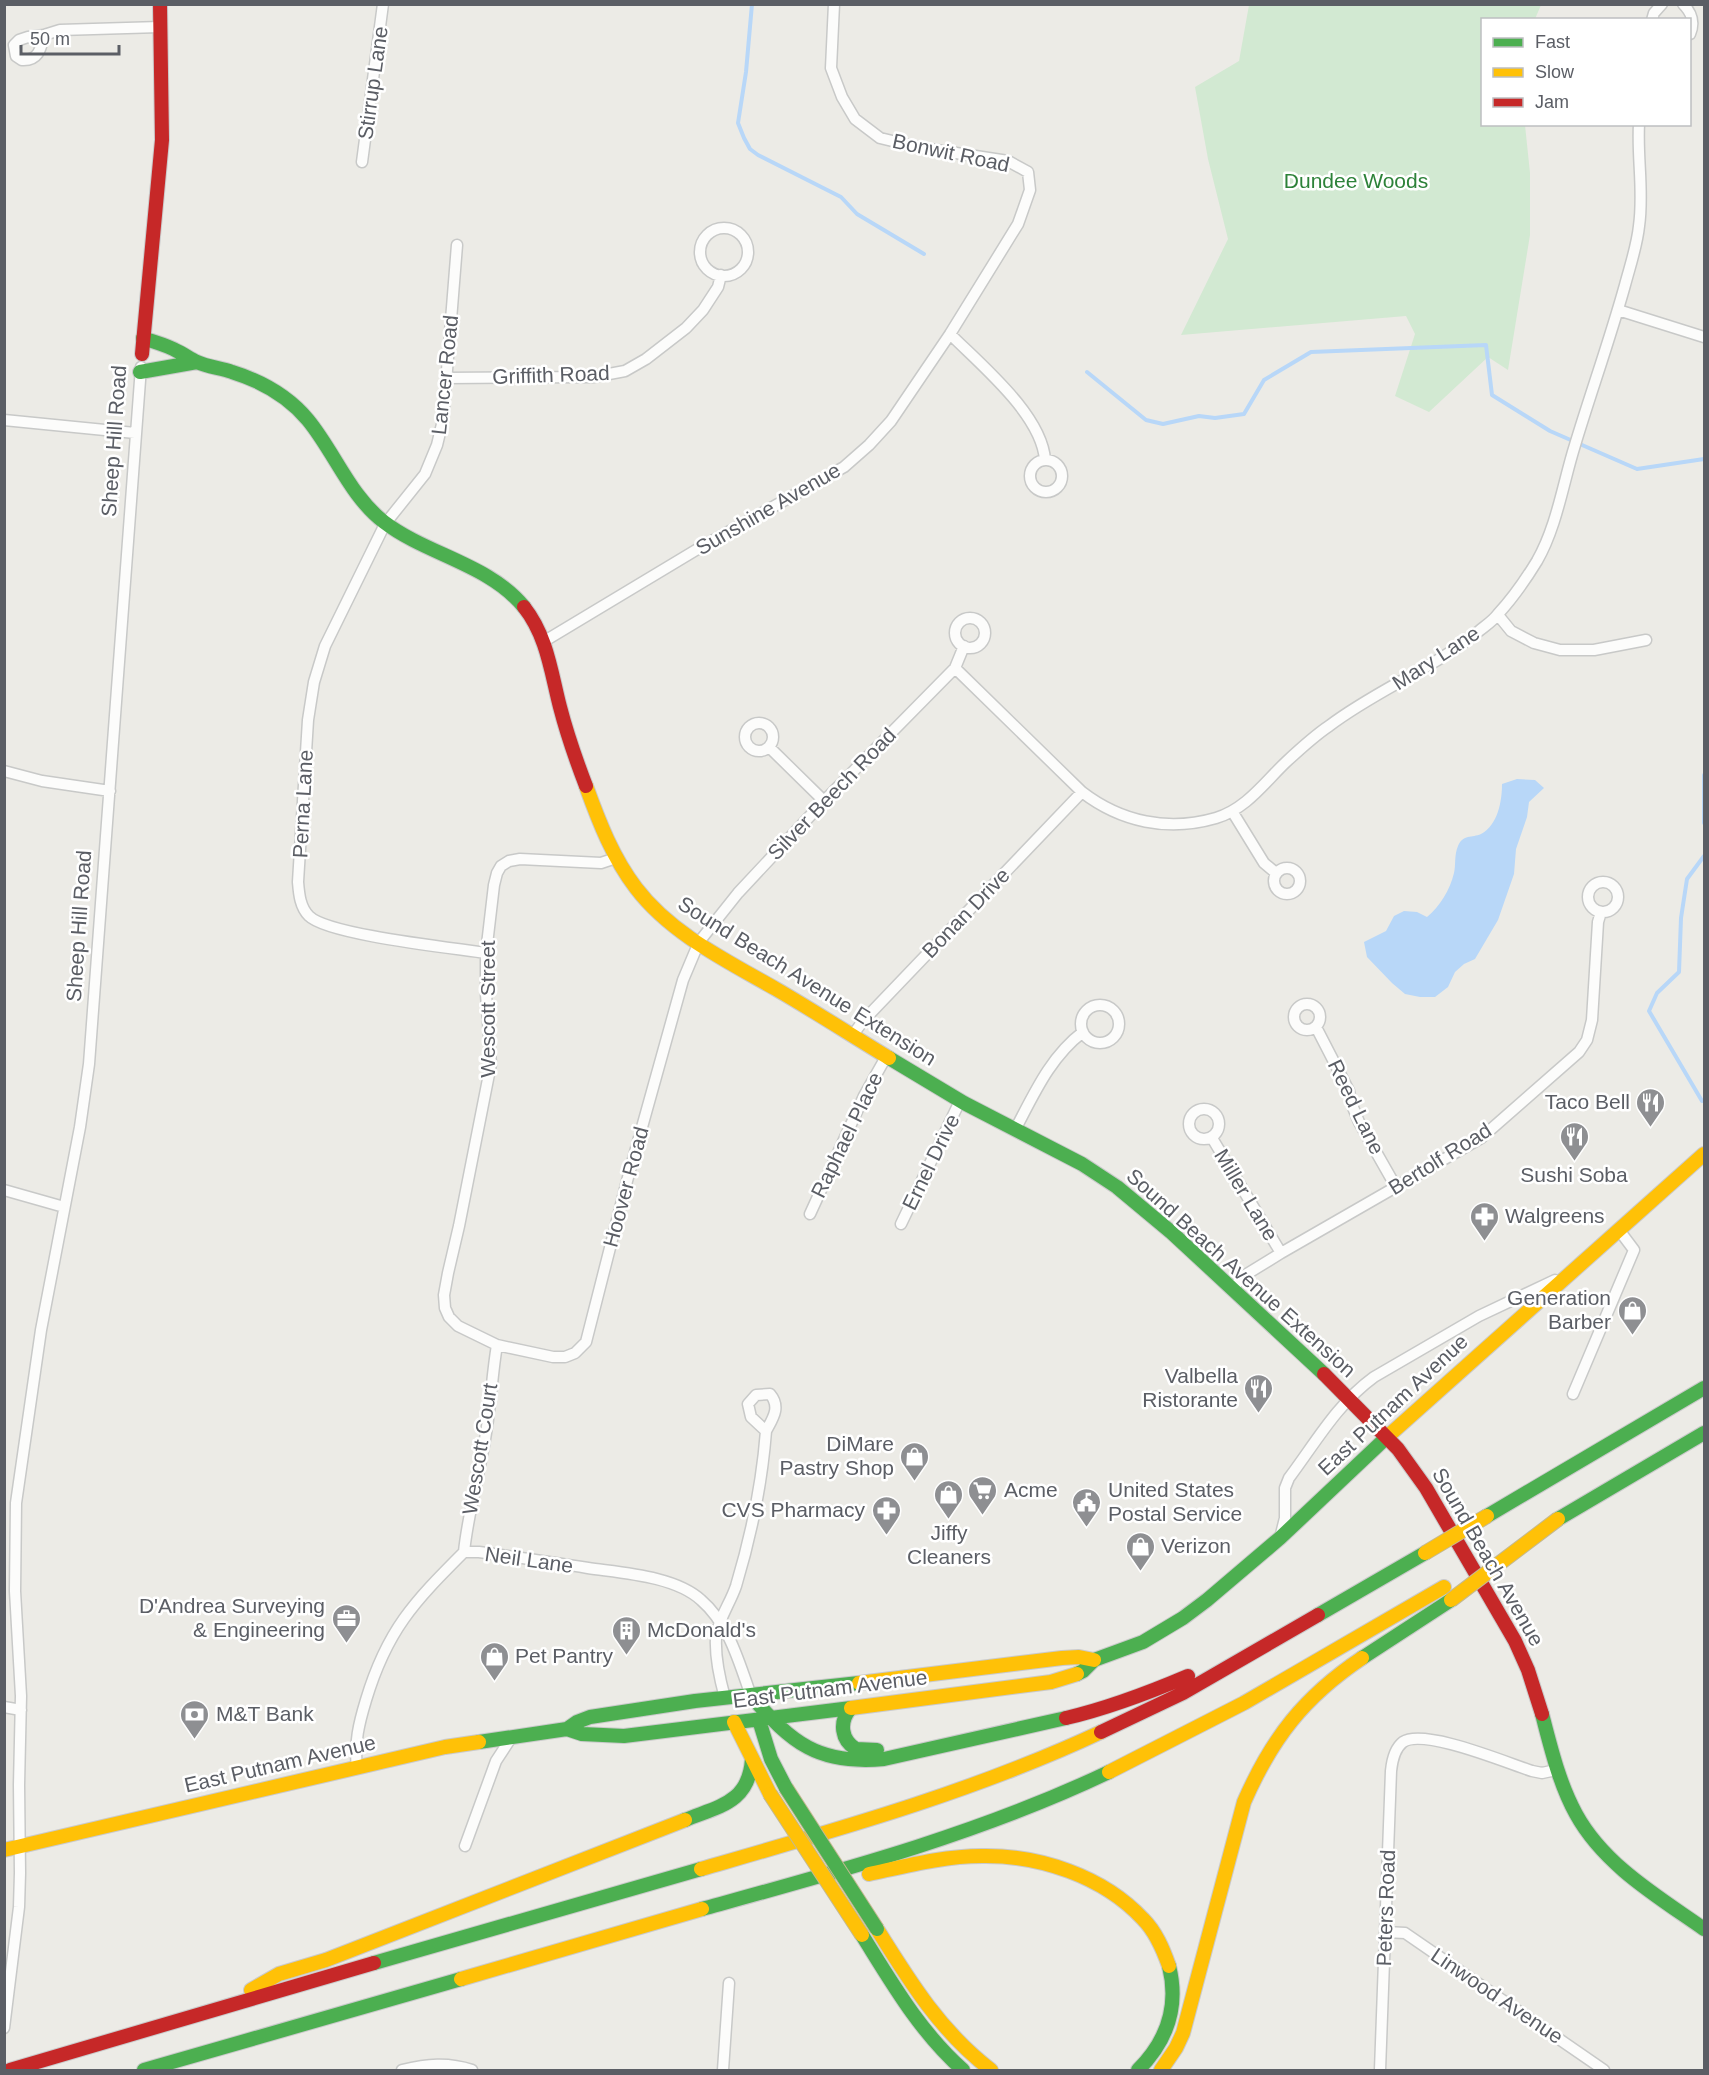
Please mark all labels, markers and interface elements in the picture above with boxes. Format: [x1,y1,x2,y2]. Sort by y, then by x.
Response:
scale bar [21,18,118,56]
legend [1481,18,1691,126]
street label: Stirrup Lane [353,25,392,141]
text: 50 m [30,29,70,49]
text: Fast [1535,32,1570,52]
text: Slow [1535,62,1575,82]
text: Jam [1535,92,1569,112]
street label: Bonwit Road [890,129,1012,176]
park label: Dundee Woods [1284,169,1428,192]
street label: Lancer Road [427,314,462,436]
street label: Griffith Road [492,361,610,388]
street label: Sheep Hill Road [97,364,130,517]
street label: Sunshine Avenue [691,458,844,559]
street label: Mary Lane [1388,621,1484,694]
street label: Silver Beech Road [763,723,900,864]
street label: Perna Lane [288,749,317,859]
street label: Sheep Hill Road [62,849,95,1002]
street label: Bonan Drive [917,863,1014,962]
street label: Sound Beach Avenue Extension [674,891,940,1070]
street label: Wescott Street [476,940,499,1078]
street label: Reed Lane [1324,1056,1389,1158]
street label: Raphael Place [806,1068,887,1201]
restaurant icon: Taco Bell [1635,1086,1667,1128]
place label: Taco Bell [1545,1090,1630,1113]
street label: Ernel Drive [897,1110,964,1214]
street label: Bertolf Road [1384,1118,1495,1199]
restaurant icon: Sushi Soba [1558,1120,1590,1162]
street label: Hoover Road [598,1124,653,1250]
street label: Miller Lane [1210,1145,1283,1245]
place label: Sushi Soba [1520,1163,1628,1186]
street label: Sound Beach Avenue Extension [1122,1164,1360,1381]
pharmacy icon: Walgreens [1468,1200,1500,1242]
place label: Walgreens [1505,1204,1605,1227]
place label: Generation Barber [1507,1286,1611,1333]
shop icon: Generation Barber [1616,1294,1648,1336]
street label: East Putnam Avenue [1313,1329,1472,1480]
place label: Valbella Ristorante [1142,1364,1238,1411]
restaurant icon: Valbella Ristorante [1243,1372,1275,1414]
street label: Wescott Court [458,1381,501,1516]
place label: DiMare Pastry Shop [780,1432,894,1479]
shop icon: DiMare Pastry Shop [899,1440,931,1482]
street label: Sound Beach Avenue [1428,1464,1549,1650]
supermarket icon: Acme [967,1474,999,1516]
shop icon: Jiffy Cleaners [933,1478,965,1520]
place label: Acme [1004,1478,1058,1501]
place label: United States Postal Service [1108,1478,1242,1525]
public building icon: United States Postal Service [1071,1486,1103,1528]
pharmacy icon: CVS Pharmacy [870,1494,902,1536]
place label: CVS Pharmacy [721,1498,865,1521]
place label: Jiffy Cleaners [907,1521,991,1568]
shop icon: Verizon [1124,1530,1156,1572]
place label: Verizon [1161,1534,1231,1557]
street label: Neil Lane [484,1542,575,1577]
place label: D'Andrea Surveying & Engineering [139,1594,325,1641]
office icon: D'Andrea Surveying & Engineering [330,1602,362,1644]
building icon: McDonald's [610,1614,642,1656]
place label: McDonald's [647,1618,756,1641]
shop icon: Pet Pantry [478,1640,510,1682]
place label: Pet Pantry [515,1644,614,1667]
street label: East Putnam Avenue [731,1665,928,1712]
bank icon: M&T Bank [179,1698,211,1740]
place label: M&T Bank [216,1702,314,1725]
street label: East Putnam Avenue [182,1730,378,1797]
street label: Peters Road [1372,1849,1399,1967]
street label: Linwood Avenue [1427,1943,1567,2048]

